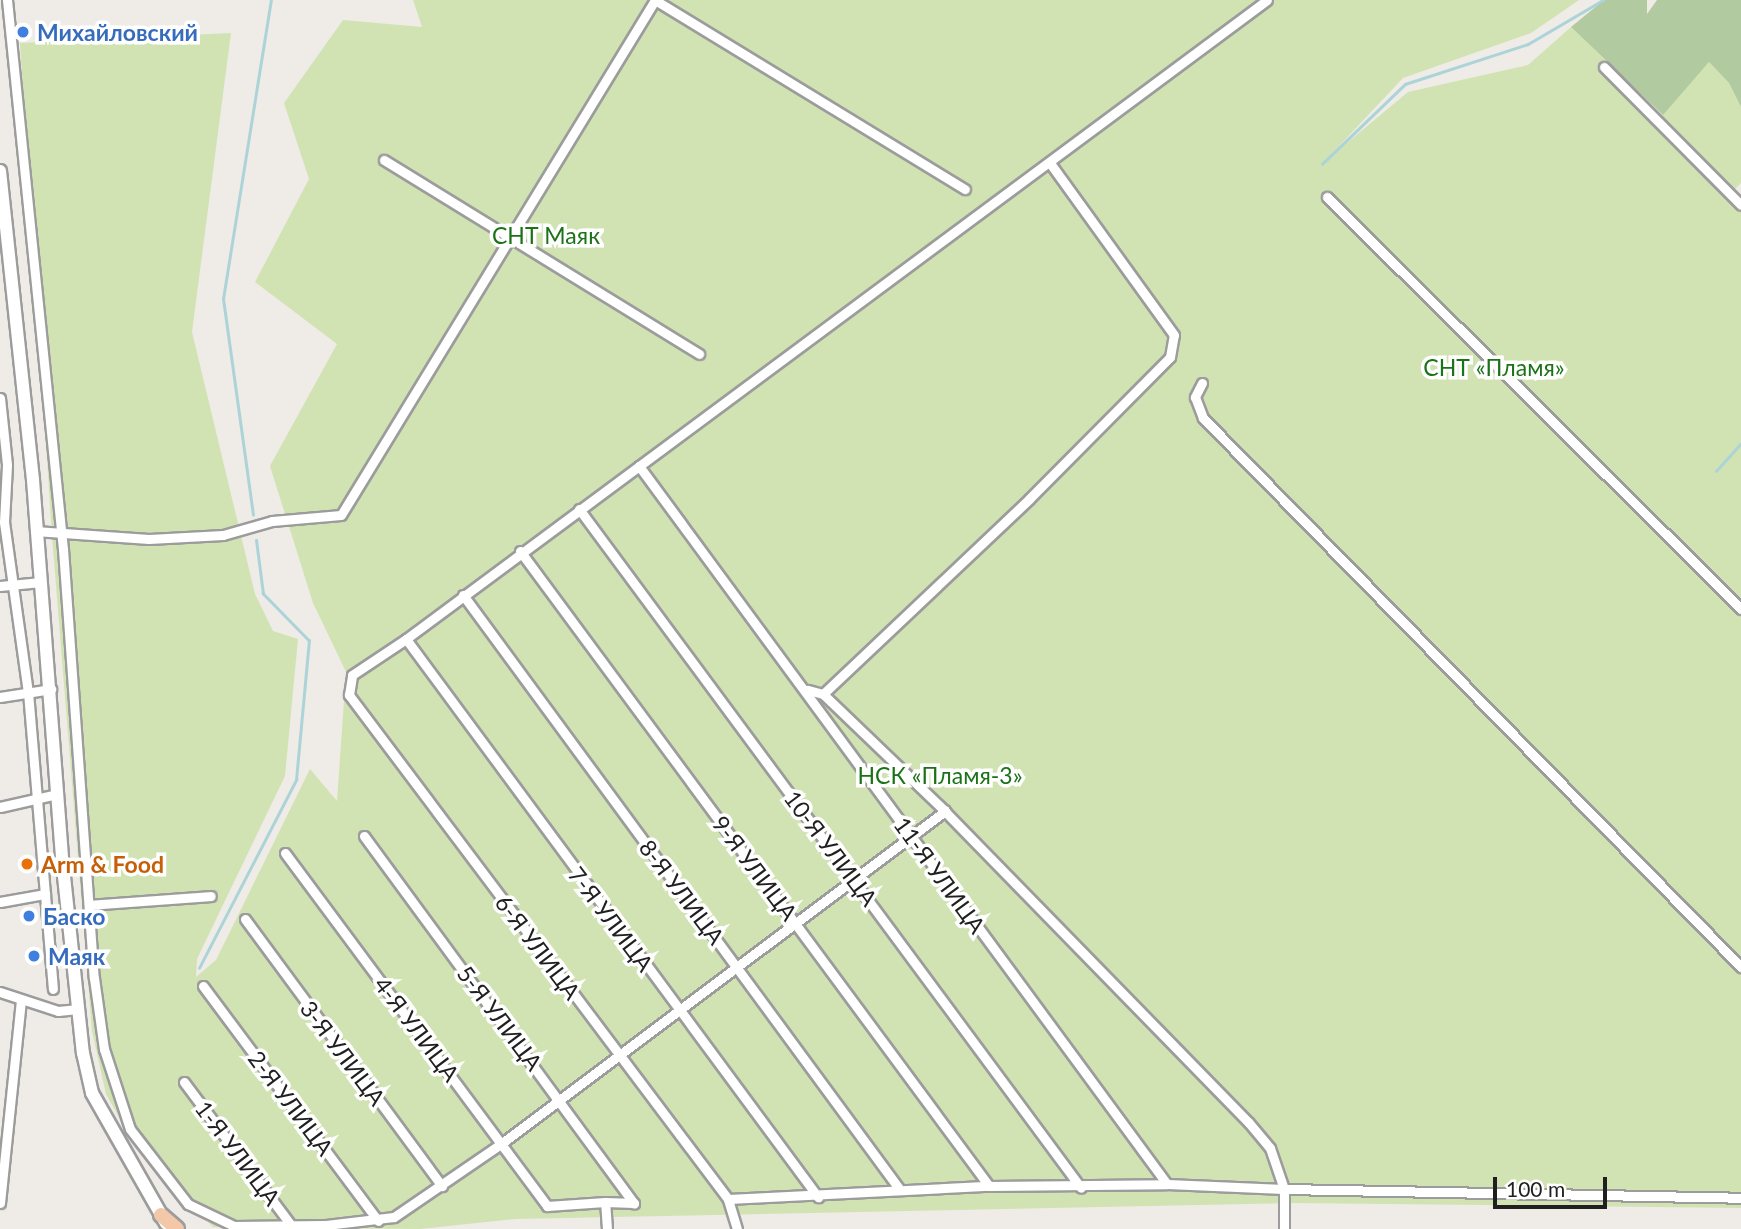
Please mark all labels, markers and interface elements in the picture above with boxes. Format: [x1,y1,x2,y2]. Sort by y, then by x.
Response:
place label: Михайловский [37,18,198,46]
marker: Михайловский [15,24,31,40]
park label: СНТ Маяк [492,221,600,249]
park label: СНТ «Пламя» [1423,353,1565,381]
park label: НСК «Пламя-3» [857,761,1023,789]
street label: 10-Я УЛИЦА [779,785,883,911]
street label: 9-Я УЛИЦА [707,810,803,926]
street label: 11-Я УЛИЦА [889,811,991,939]
street label: 8-Я УЛИЦА [634,834,730,950]
place label: Arm & Food [41,850,164,878]
marker: Arm & Food [19,856,35,872]
street label: 7-Я УЛИЦА [563,861,659,977]
street label: 6-Я УЛИЦА [490,889,586,1005]
place label: Баско [43,902,105,930]
marker: Баско [21,908,37,924]
place label: Маяк [48,942,105,970]
marker: Маяк [26,948,42,964]
street label: 5-Я УЛИЦА [452,960,548,1076]
street label: 4-Я УЛИЦА [369,971,465,1087]
street label: 3-Я УЛИЦА [295,995,391,1111]
street label: 2-Я УЛИЦА [243,1045,339,1161]
street label: 1-Я УЛИЦА [190,1095,286,1211]
scale bar [1496,1162,1610,1206]
text: 100 m [1506,1176,1565,1201]

